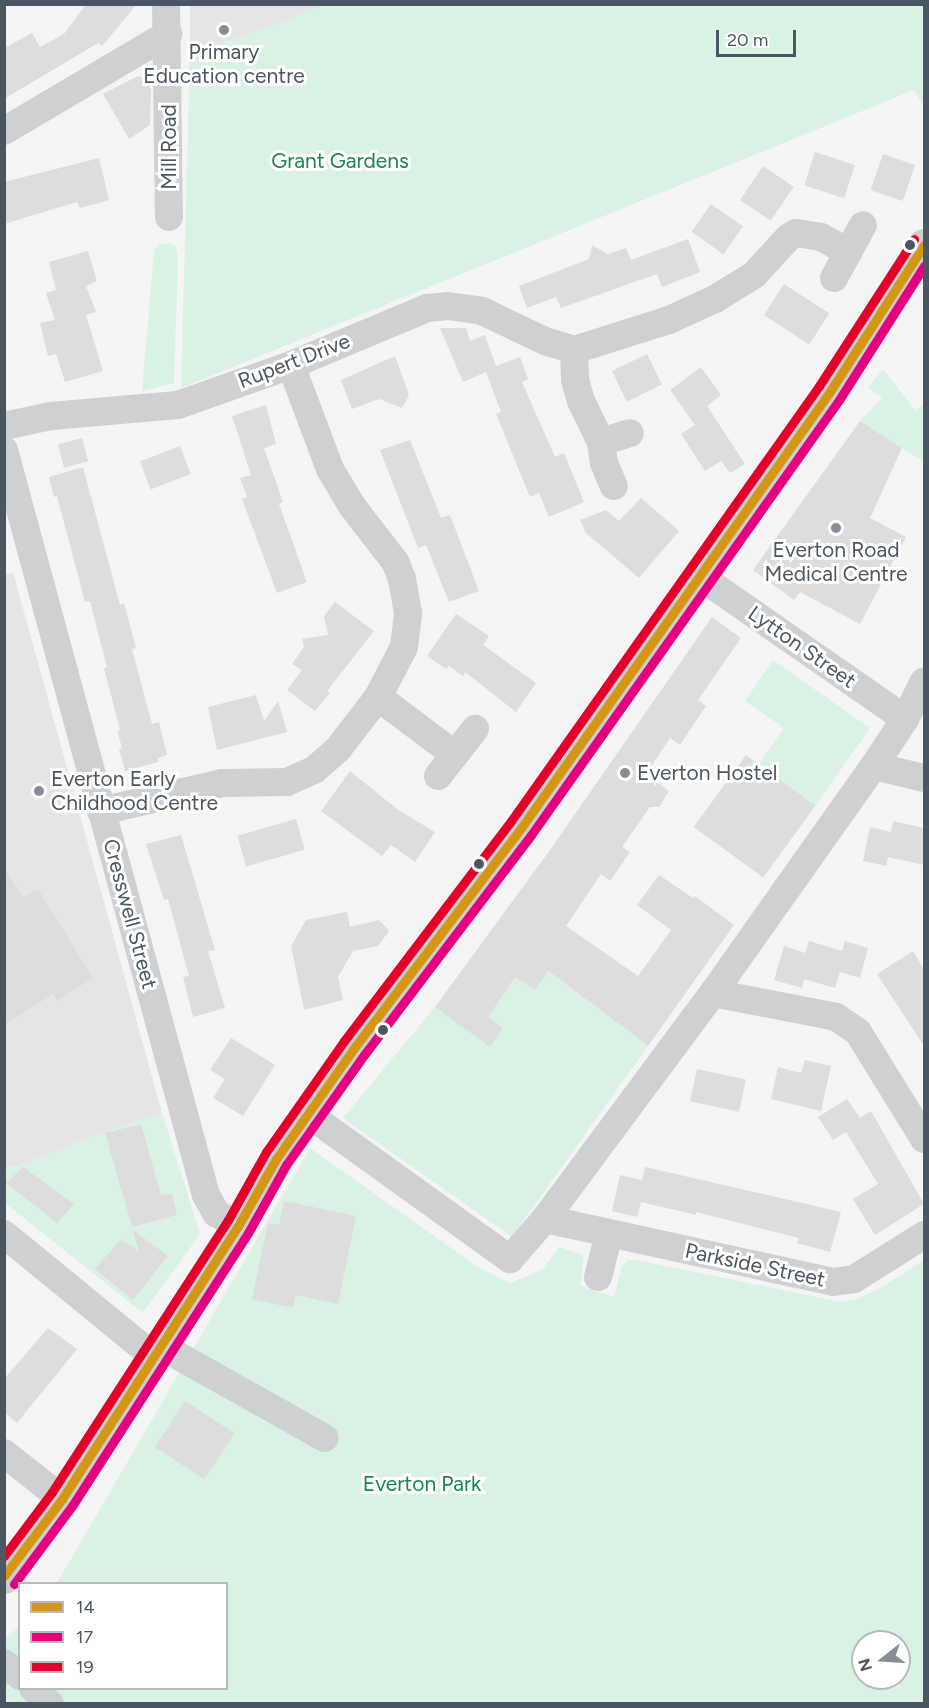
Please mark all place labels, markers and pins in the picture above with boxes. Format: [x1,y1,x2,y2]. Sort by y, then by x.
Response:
marker: Primary Education centre [217,23,231,37]
place label: Primary Education centre [143,39,305,89]
unlabelled marker [904,239,916,251]
marker: Everton Road Medical Centre [829,521,843,535]
place label: Everton Road Medical Centre [764,537,908,587]
place label: Everton Hostel [637,760,777,786]
place label: Everton Early Childhood Centre [51,766,218,816]
marker: Everton Hostel [618,766,632,780]
marker: Everton Early Childhood Centre [32,784,46,798]
unlabelled marker [473,858,485,870]
unlabelled marker [377,1024,389,1036]

